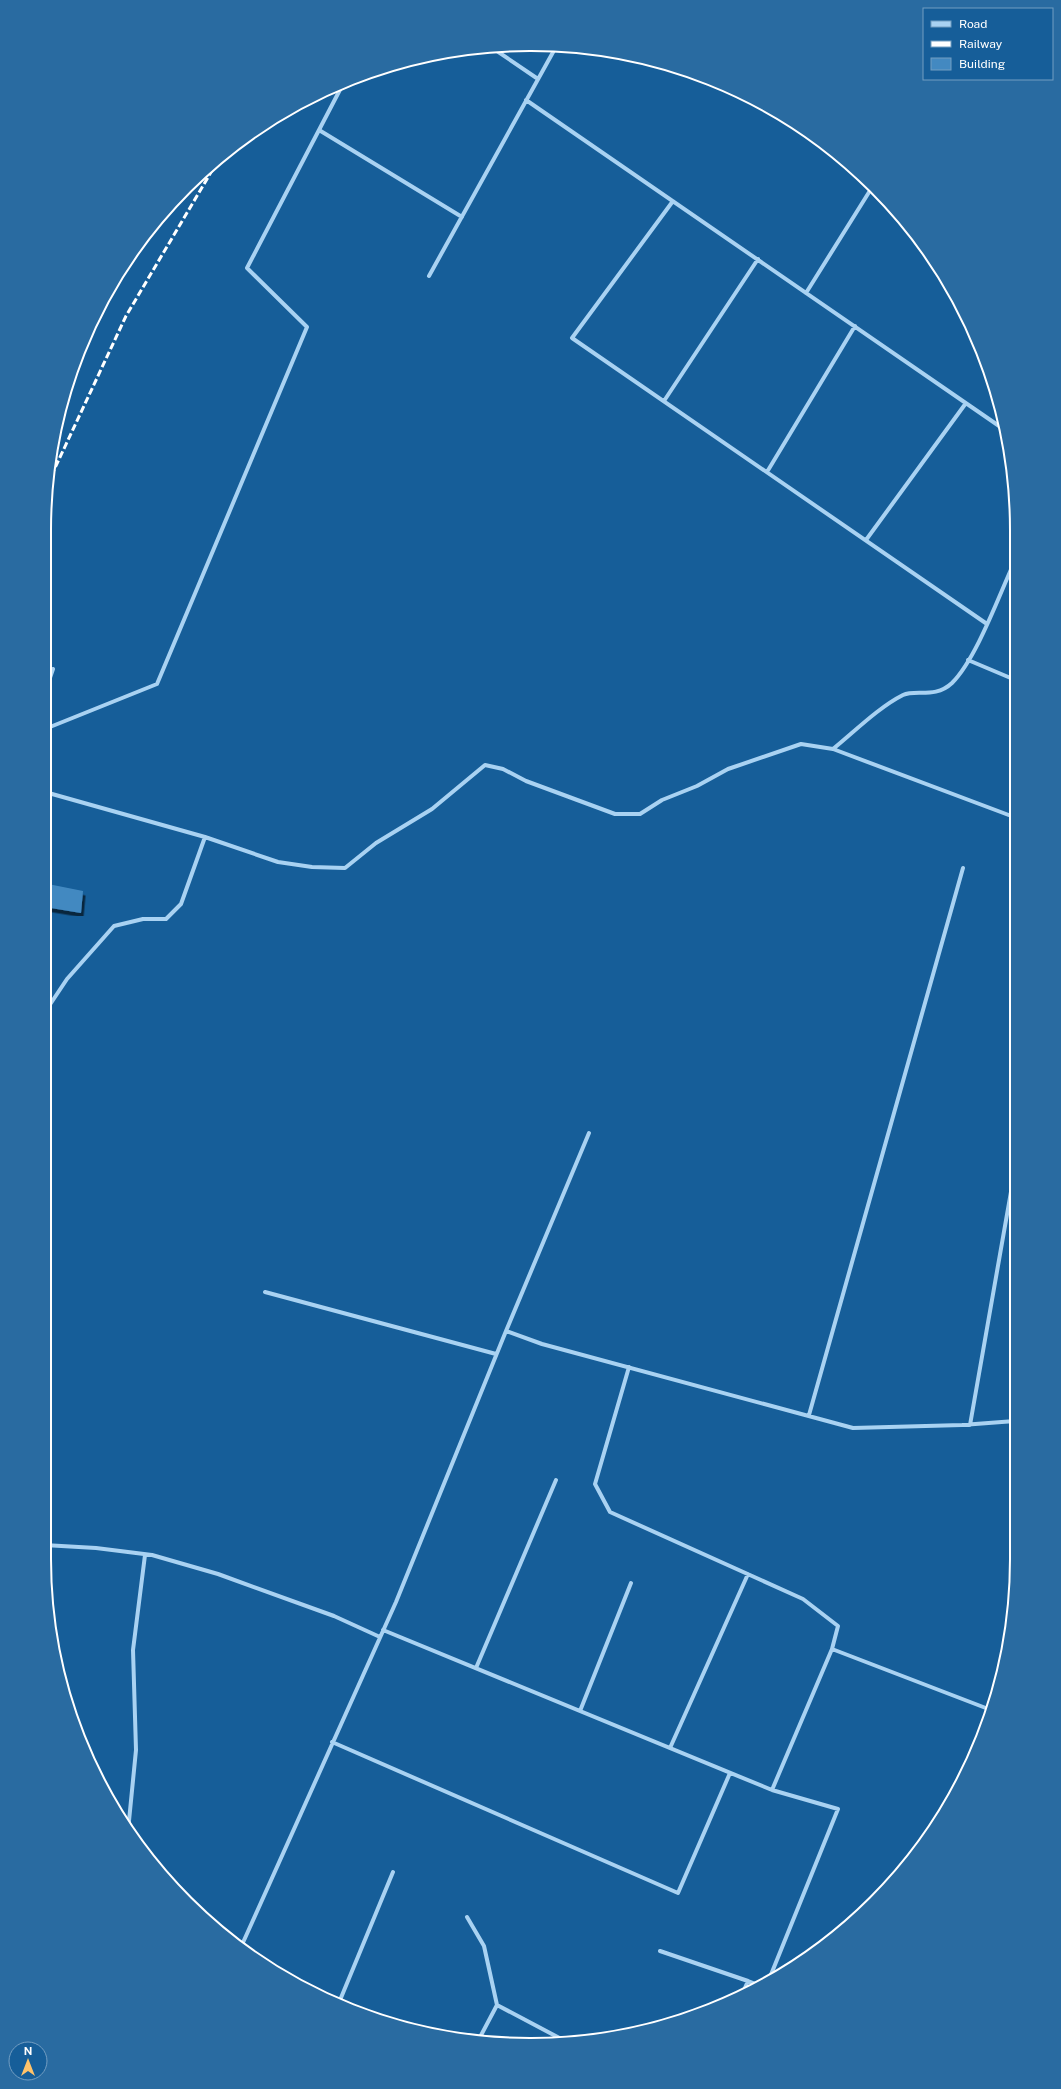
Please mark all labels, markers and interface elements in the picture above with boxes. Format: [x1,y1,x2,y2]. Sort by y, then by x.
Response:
legend [923,8,1053,80]
text: Road [959,17,987,31]
text: Railway [959,37,1003,51]
text: Building [959,57,1005,71]
north arrow [8,2041,48,2081]
text: N [24,2045,32,2057]

